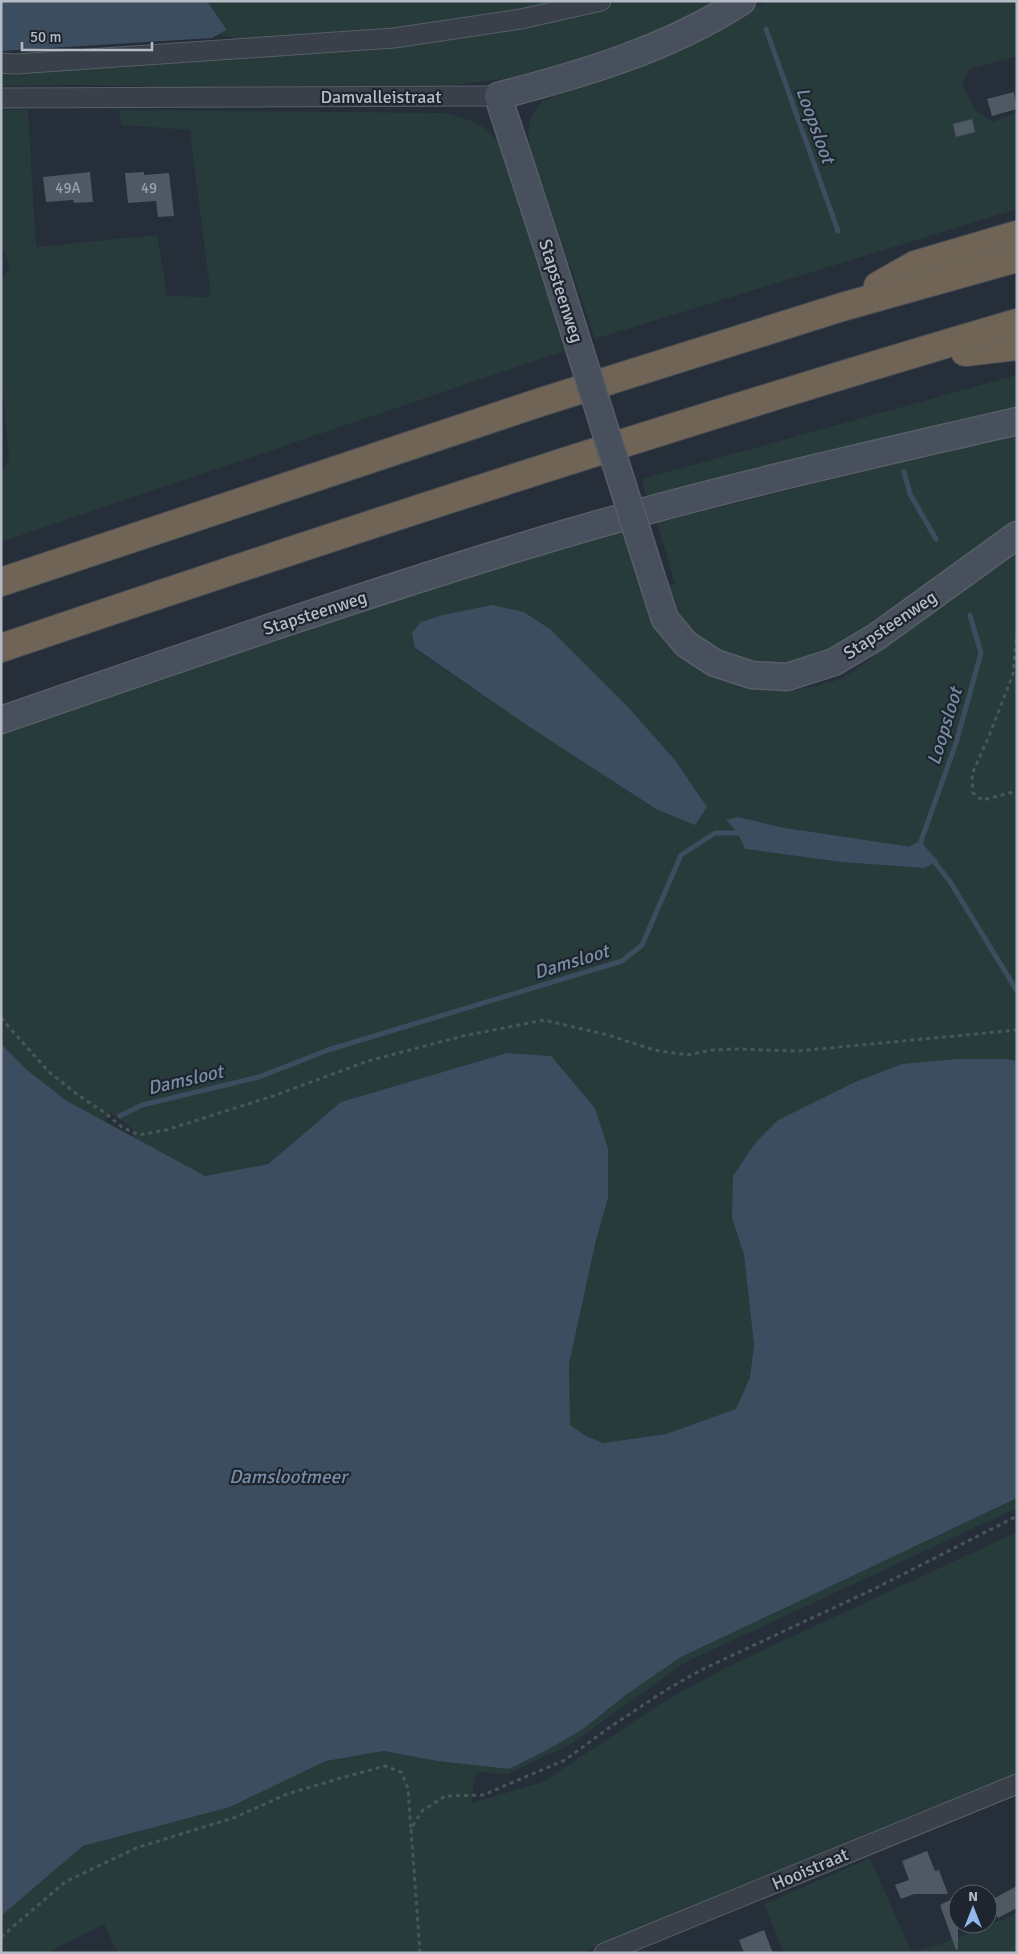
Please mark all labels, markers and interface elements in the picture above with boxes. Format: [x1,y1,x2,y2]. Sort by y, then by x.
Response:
scale bar [22,20,152,52]
text: 50 m [30,28,61,46]
water label: Loopsloot [790,84,841,169]
street label: Damvalleistraat [320,86,442,108]
house number: 49A [55,179,81,197]
house number: 49 [141,179,157,197]
street label: Stapsteenweg [534,236,588,346]
street label: Stapsteenweg [260,586,370,640]
street label: Stapsteenweg [839,586,941,664]
water label: Loopsloot [922,683,969,768]
water label: Damsloot [531,939,614,985]
water label: Damsloot [145,1059,228,1100]
water label: Damslootmeer [229,1465,350,1489]
street label: Hooistraat [769,1843,851,1895]
north arrow [948,1884,998,1934]
text: N [968,1888,978,1905]

